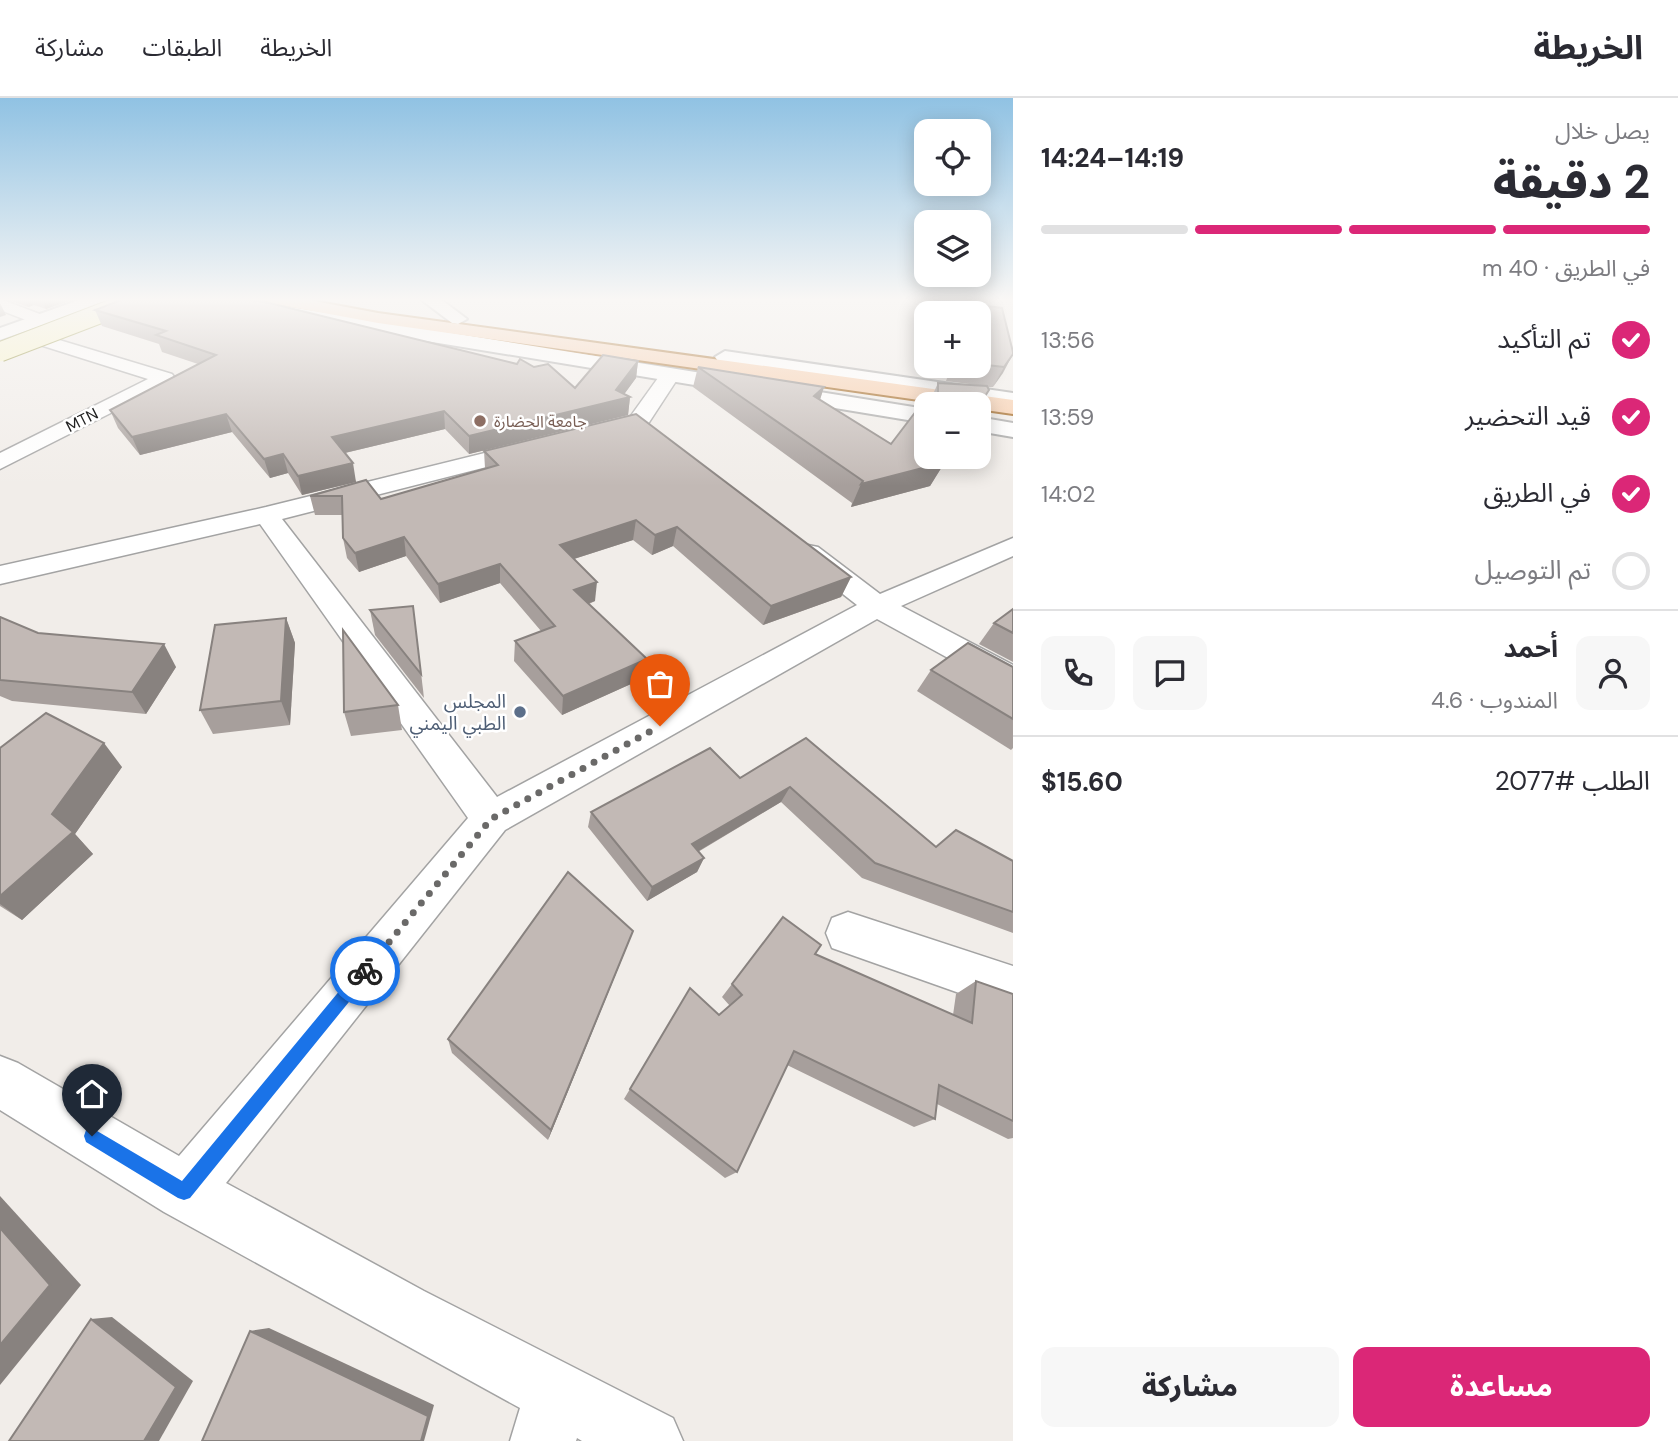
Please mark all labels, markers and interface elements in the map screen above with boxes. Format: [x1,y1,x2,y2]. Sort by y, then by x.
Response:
text: الخريطة [1533,26,1643,69]
text: مشاركة [35,32,104,63]
text: الطبقات [142,32,222,63]
text: الخريطة [260,32,332,63]
text: يصل خلال [1555,116,1650,146]
map controls [914,119,991,469]
button: locate [914,119,991,196]
text: 14:19–14:24 [1041,141,1184,175]
text: 2 دقيقة [1493,152,1650,212]
button: layers [914,210,991,287]
text: في الطريق · 40 m [1482,253,1650,283]
button: + [914,301,991,378]
icon: check [1612,321,1650,359]
text: تم التأكيد [1497,322,1591,356]
text: 13:56 [1041,325,1095,355]
button: − [914,392,991,469]
icon: check [1612,398,1650,436]
text: قيد التحضير [1465,399,1591,433]
text: 13:59 [1041,402,1094,432]
street label: MTN [62,403,102,437]
place label: جامعة الحضارة [494,411,587,432]
marker: جامعة الحضارة [472,413,488,429]
icon: check [1612,475,1650,513]
text: في الطريق [1484,476,1591,510]
text: 14:02 [1041,479,1096,509]
text: تم التوصيل [1475,553,1591,587]
text: أحمد [1504,631,1558,665]
button: phone [1041,636,1115,710]
button: chat [1133,636,1207,710]
button: person [1576,636,1650,710]
pin [630,654,690,726]
icon: bag [641,665,679,703]
text: المندوب · 4.6 [1431,685,1558,715]
place label: المجلس الطبي اليمني [409,689,506,738]
marker: المجلس الطبي اليمني [512,704,528,720]
text: الطلب #2077 [1495,764,1650,798]
text: $15.60 [1041,765,1123,799]
courier [330,936,400,1006]
icon: bike [346,952,384,990]
pin [62,1064,122,1136]
icon: home [73,1075,111,1113]
button: مشاركة [1041,1347,1339,1427]
button: مساعدة [1353,1347,1650,1427]

